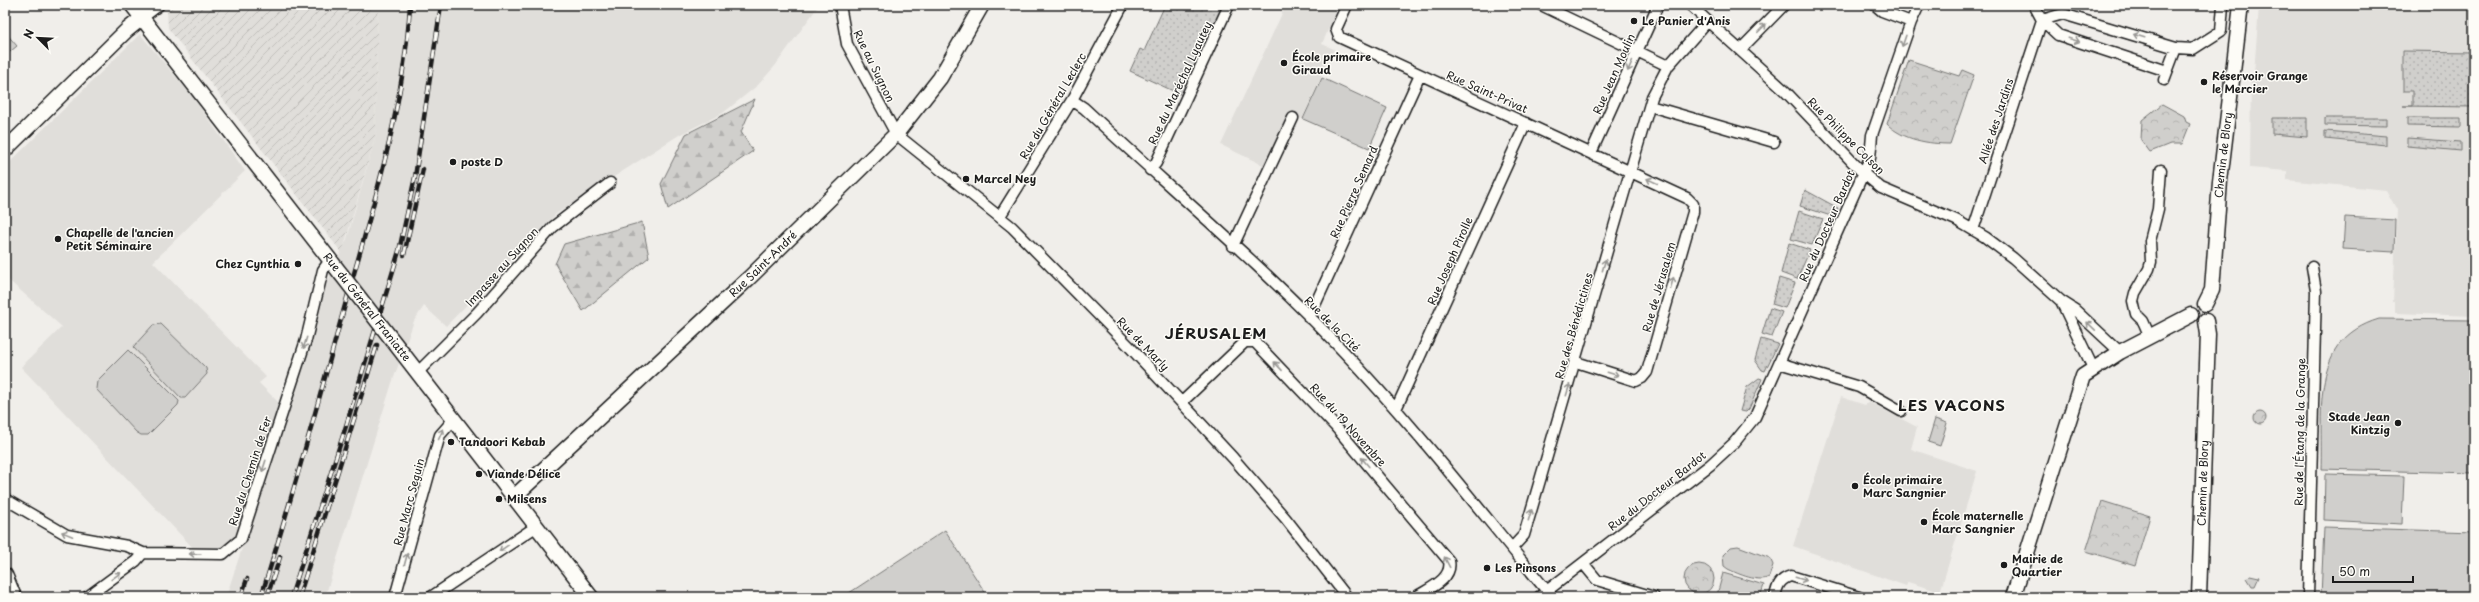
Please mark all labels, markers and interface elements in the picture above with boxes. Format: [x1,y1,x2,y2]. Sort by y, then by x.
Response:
place label: Le Panier d'Anis [1642,12,1730,29]
marker: Le Panier d'Anis [1629,16,1639,26]
north arrow [18,18,58,58]
street label: Rue du Maréchal Lyautey [1143,18,1216,147]
one-way arrow [1757,23,1767,33]
text: N [19,26,38,41]
street label: Rue au Sugnon [850,27,899,105]
street label: Rue Jean Moulin [1588,31,1639,117]
one-way arrow [2132,32,2145,39]
one-way arrow [1900,34,1907,47]
one-way arrow [2067,37,2080,44]
place label: École primaire Giraud [1292,48,1371,78]
street label: Rue du Général Leclerc [1015,49,1090,162]
marker: École primaire Giraud [1279,58,1289,68]
one-way arrow [1626,60,1633,72]
street label: Rue Saint-Privat [1444,66,1531,117]
place label: Réservoir Grange le Mercier [2212,67,2308,97]
street label: Allée des Jardins [1974,76,2017,166]
marker: Réservoir Grange le Mercier [2199,77,2209,87]
street label: Rue Philippe Colson [1804,93,1889,178]
street label: Chemin de Blory [2210,111,2236,198]
street label: Rue Pierre Semard [1325,143,1382,241]
place label: poste D [461,153,503,170]
marker: poste D [448,157,458,167]
street label: Rue du Docteur Bardot [1794,167,1859,284]
place label: Marcel Ney [974,170,1036,187]
marker: Marcel Ney [961,174,971,184]
one-way arrow [1646,177,1658,184]
street label: Rue Joseph Pirolle [1423,214,1477,308]
street label: Impasse au Sugnon [461,223,542,310]
place label: Chapelle de l'ancien Petit Séminaire [66,224,174,254]
street label: Rue Saint-André [725,227,801,301]
marker: Chapelle de l'ancien Petit Séminaire [53,234,63,244]
street label: Rue de Jérusalem [1638,240,1680,334]
street label: Rue du Général Franiatte [319,249,415,365]
place label: Chez Cynthia [216,255,291,272]
marker: Chez Cynthia [293,259,303,269]
one-way arrow [1600,259,1608,272]
street label: Rue des Bénédictines [1550,271,1597,381]
one-way arrow [1669,277,1676,290]
street label: Rue de la Cité [1301,292,1364,355]
street label: Rue de Marly [1113,313,1173,374]
district label: JÉRUSALEM [1165,321,1267,344]
one-way arrow [2086,321,2096,330]
one-way arrow [300,336,308,348]
street label: Rue de l'Étang de la Grange [2290,358,2309,506]
one-way arrow [1273,361,1283,371]
one-way arrow [1607,371,1620,378]
street label: Rue du 19 Novembre [1306,379,1391,470]
one-way arrow [1564,385,1572,397]
district label: LES VACONS [1898,393,2006,416]
place label: Stade Jean Kintzig [2328,408,2390,438]
street label: Rue du Chemin de Fer [224,414,275,528]
marker: Stade Jean Kintzig [2393,418,2403,428]
one-way arrow [438,429,445,441]
place label: Tandoori Kebab [459,433,546,450]
marker: Tandoori Kebab [446,437,456,447]
street label: Chemin de Blory [2192,440,2212,526]
street label: Rue du Docteur Bardot [1604,447,1710,534]
street label: Rue Marc Seguin [389,456,428,547]
one-way arrow [1360,457,1369,467]
one-way arrow [260,460,268,472]
place label: Viande Délice [487,465,561,482]
marker: Viande Délice [474,469,484,479]
place label: École primaire Marc Sangnier [1863,471,1946,501]
marker: École primaire Marc Sangnier [1850,481,1860,491]
place label: Milsens [507,490,547,507]
marker: Milsens [494,494,504,504]
place label: École maternelle Marc Sangnier [1932,507,2023,537]
one-way arrow [1527,508,1534,521]
marker: École maternelle Marc Sangnier [1919,517,1929,527]
one-way arrow [62,529,74,537]
one-way arrow [499,544,510,552]
one-way arrow [189,550,202,557]
place label: Mairie de Quartier [2012,550,2063,580]
one-way arrow [402,553,410,566]
one-way arrow [1443,556,1450,568]
scale bar [2333,558,2413,584]
place label: Les Pinsons [1495,559,1556,576]
marker: Mairie de Quartier [1999,560,2009,570]
text: 50 m [2339,562,2370,580]
marker: Les Pinsons [1482,563,1492,573]
one-way arrow [110,572,121,580]
one-way arrow [1794,576,1807,583]

